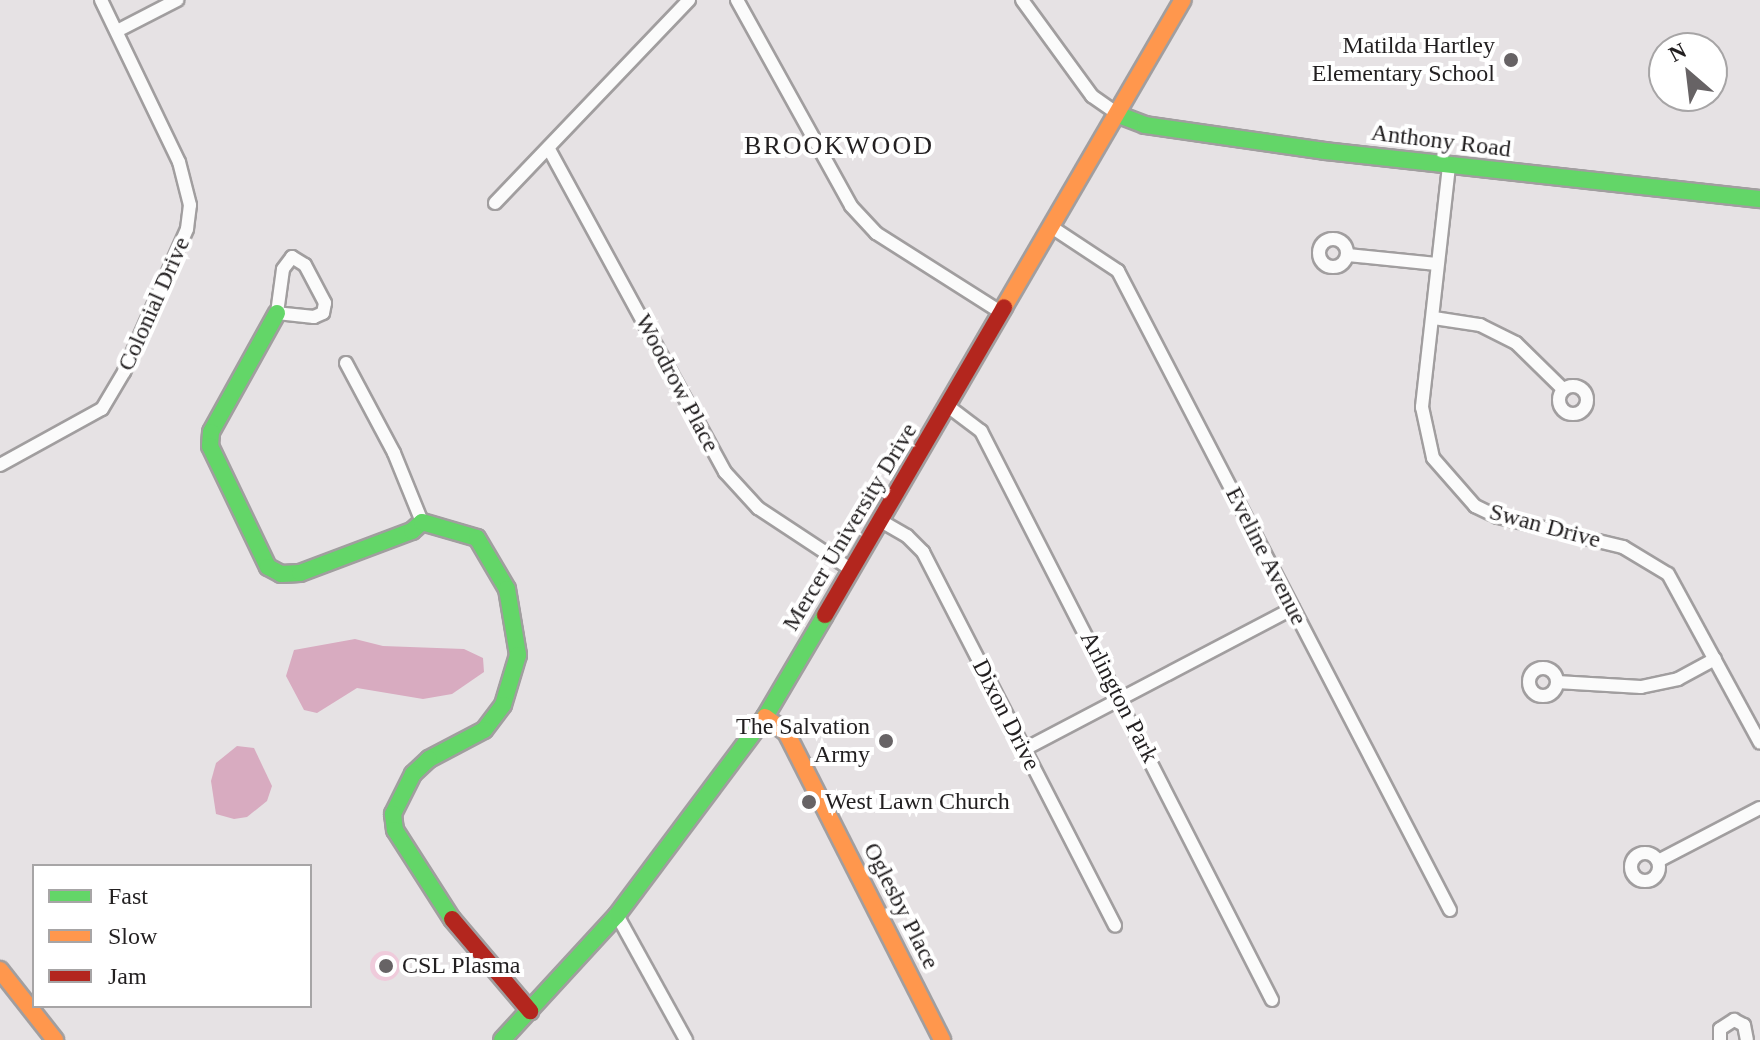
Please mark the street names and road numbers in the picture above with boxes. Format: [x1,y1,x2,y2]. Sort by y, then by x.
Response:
street label: Anthony Road [1369,118,1513,164]
street label: Colonial Drive [112,233,196,375]
street label: Woodrow Place [629,309,725,457]
street label: Mercer University Drive [777,418,923,636]
street label: Eveline Avenue [1219,482,1313,630]
street label: Swan Drive [1486,497,1604,555]
street label: Arlington Park [1074,627,1164,767]
street label: Dixon Drive [966,655,1046,775]
street label: Oglesby Place [857,838,945,974]

